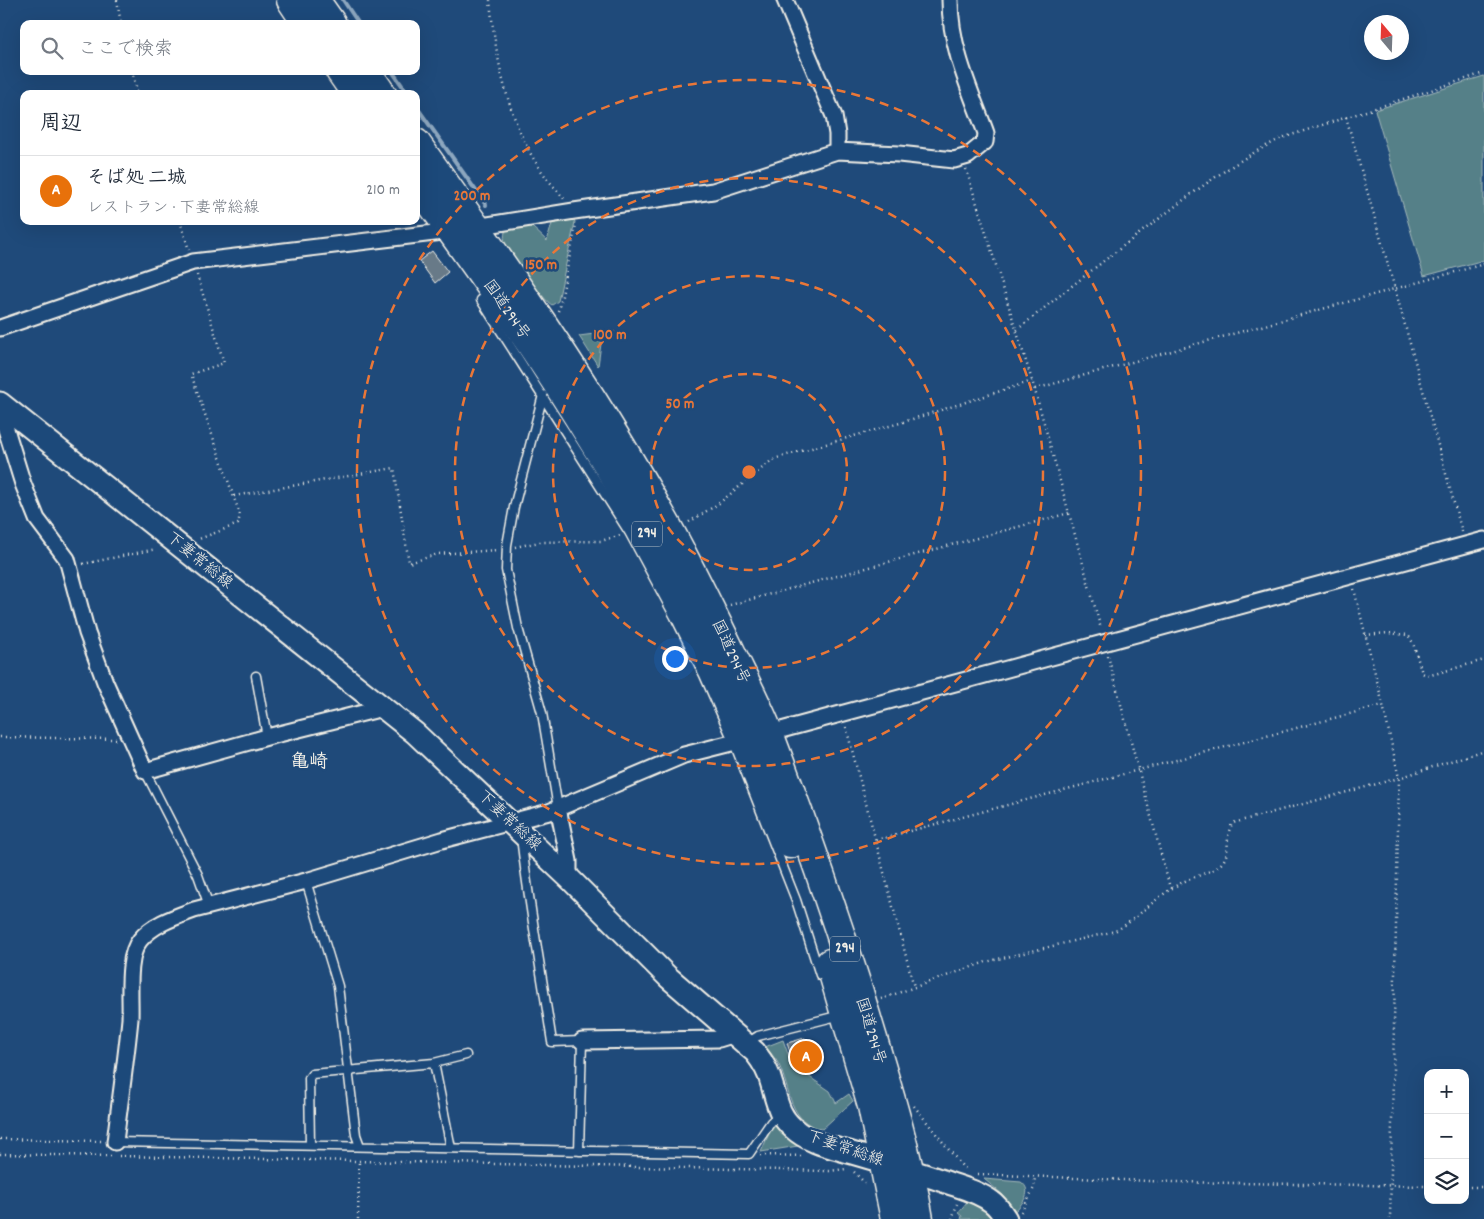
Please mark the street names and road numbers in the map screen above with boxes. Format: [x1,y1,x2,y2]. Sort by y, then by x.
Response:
street label: 国道294号 [477,275,535,345]
road number: 294 [632,522,662,546]
street label: 下妻常総線 [161,527,237,595]
street label: 国道294号 [705,616,755,688]
street label: 下妻常総線 [472,785,546,857]
road number: 294 [830,936,860,962]
street label: 国道294号 [849,995,891,1067]
street label: 下妻常総線 [803,1125,887,1173]

